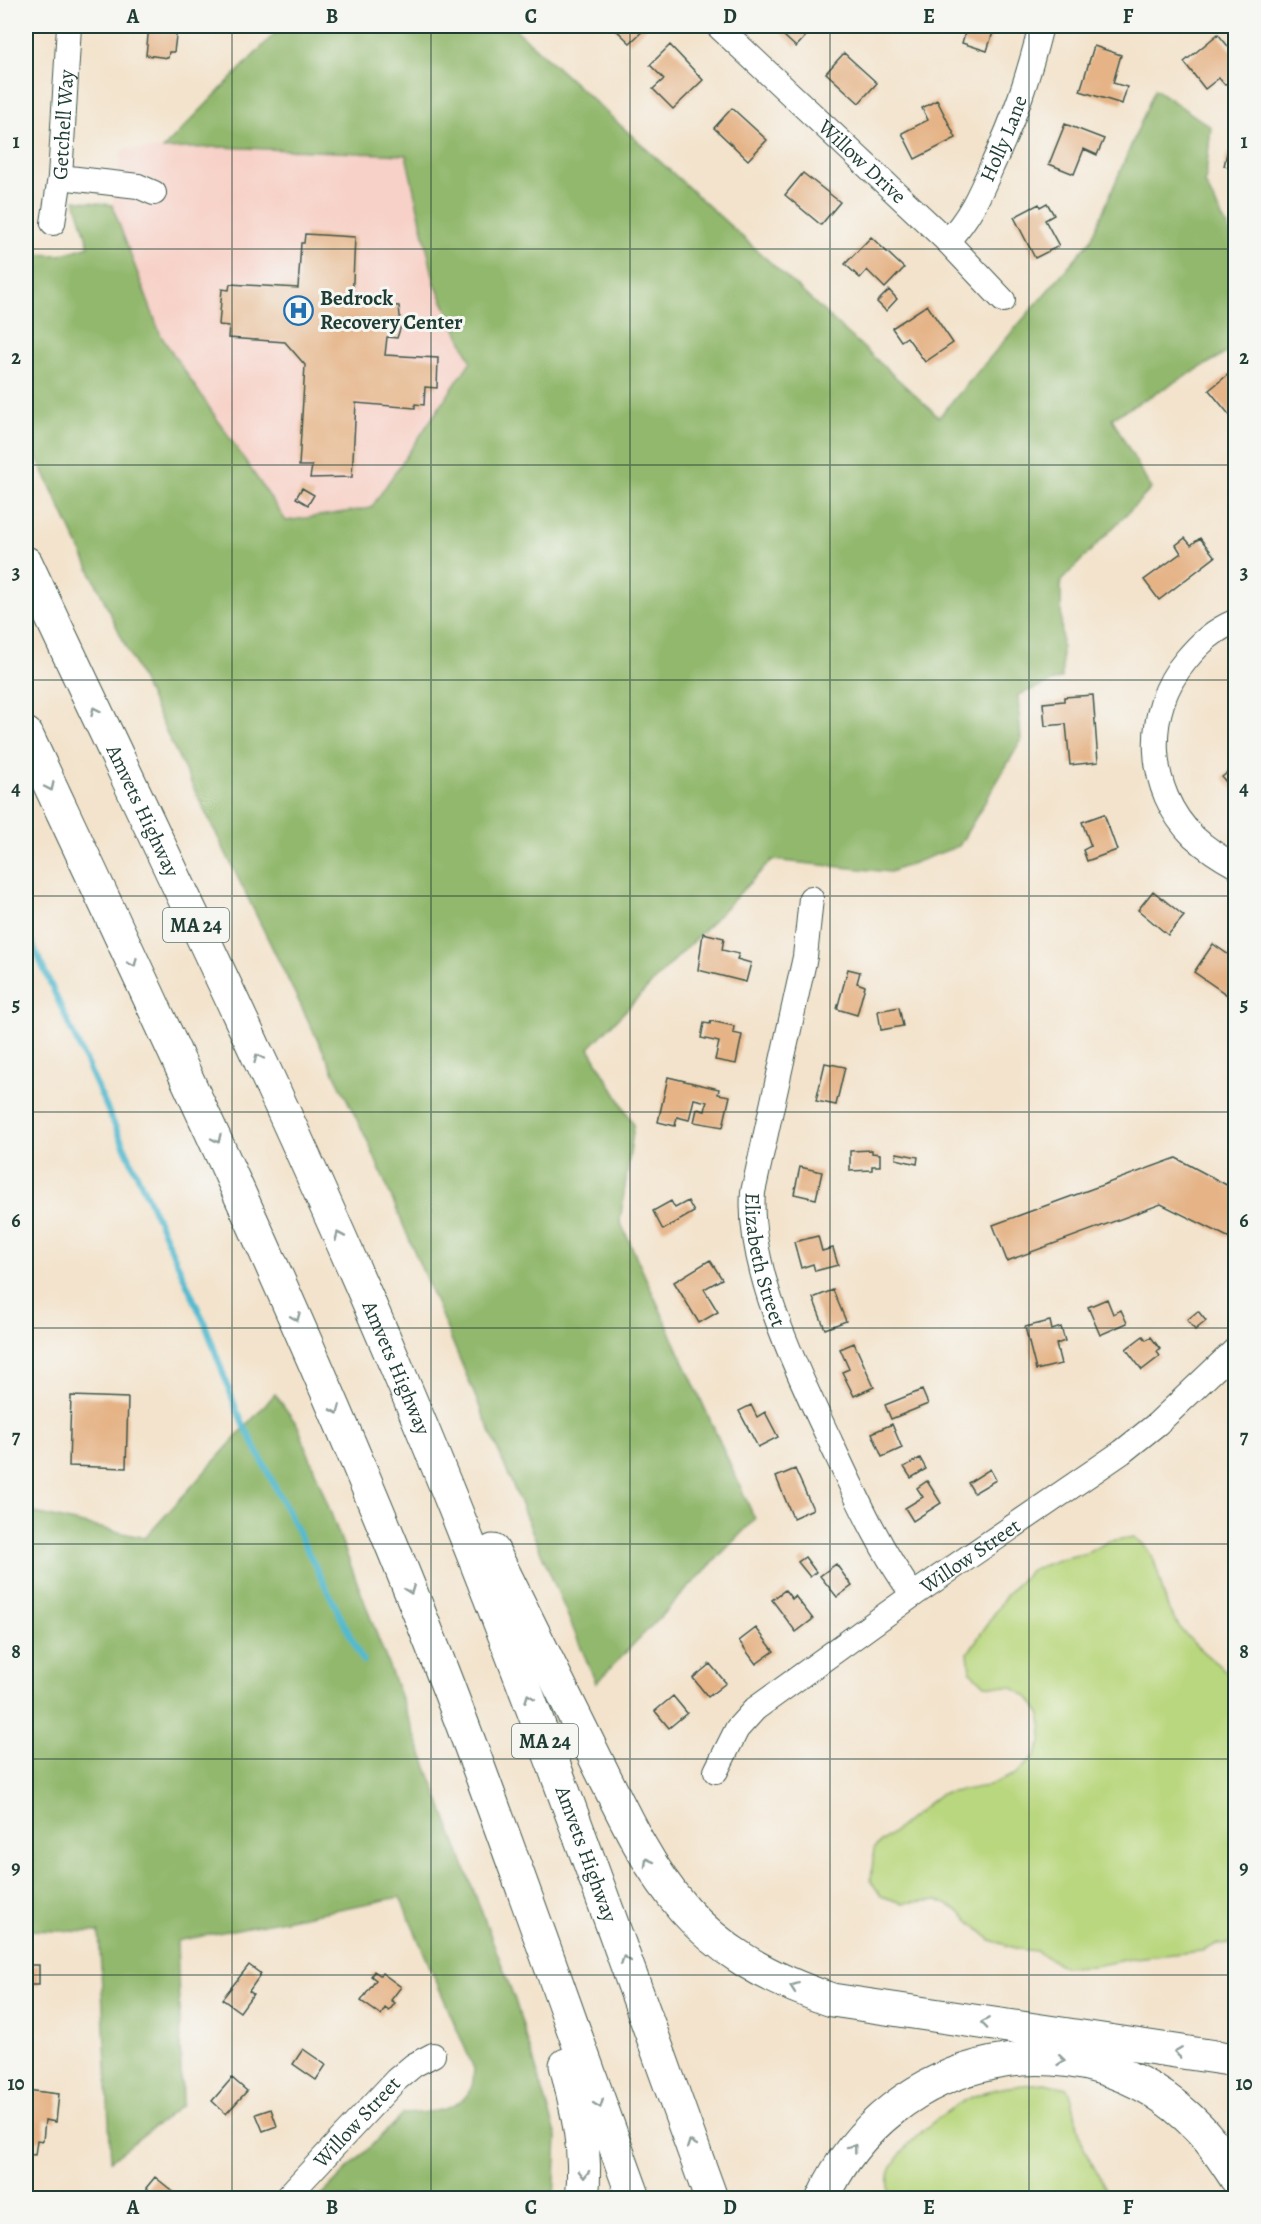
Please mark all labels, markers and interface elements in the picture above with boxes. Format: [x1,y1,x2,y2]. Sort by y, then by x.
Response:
text: A [126,3,140,30]
text: B [326,3,338,30]
text: C [525,3,537,30]
text: D [723,3,737,30]
text: E [923,3,935,30]
text: F [1123,3,1134,30]
street label: Getchell Way [46,68,80,181]
street label: Holly Lane [973,91,1034,186]
street label: Willow Drive [811,113,912,210]
text: 1 [12,128,20,155]
text: 1 [1240,128,1248,155]
place label: Bedrock Recovery Center [320,284,463,336]
hospital icon: Bedrock Recovery Center [283,294,315,326]
text: 2 [11,344,21,371]
text: 2 [1239,344,1249,371]
text: 3 [12,559,20,586]
text: 3 [1240,559,1248,586]
one-way arrow [91,706,103,717]
street label: Amvets Highway [99,739,187,882]
text: 4 [11,775,21,802]
text: 4 [1239,775,1249,802]
one-way arrow [43,780,55,791]
road number: MA 24 [163,908,229,942]
one-way arrow [126,956,138,967]
text: 5 [12,991,20,1018]
text: 5 [1240,991,1248,1018]
one-way arrow [254,1054,266,1065]
one-way arrow [209,1133,221,1144]
street label: Elizabeth Street [738,1192,793,1331]
text: 6 [11,1207,21,1234]
text: 6 [1239,1207,1249,1234]
one-way arrow [334,1231,346,1242]
street label: Amvets Highway [355,1295,438,1440]
one-way arrow [289,1311,301,1322]
one-way arrow [329,1404,341,1415]
text: 7 [12,1423,21,1450]
text: 7 [1240,1423,1249,1450]
street label: Willow Street [914,1512,1026,1601]
one-way arrow [403,1584,415,1595]
text: 8 [11,1638,21,1665]
text: 8 [1239,1638,1249,1665]
one-way arrow [524,1693,537,1704]
road number: MA 24 [512,1724,578,1758]
street label: Amvets Highway [548,1781,624,1926]
text: 9 [11,1854,21,1881]
text: 9 [1239,1854,1249,1881]
one-way arrow [644,1858,655,1868]
one-way arrow [619,1955,632,1966]
one-way arrow [789,1981,800,1994]
one-way arrow [980,2018,989,2030]
one-way arrow [1173,2046,1182,2058]
one-way arrow [1056,2053,1066,2066]
text: 10 [7,2070,25,2097]
street label: Willow Street [307,2070,407,2175]
text: 10 [1235,2070,1253,2097]
one-way arrow [592,2098,605,2109]
one-way arrow [686,2139,699,2149]
one-way arrow [845,2144,856,2155]
one-way arrow [578,2169,590,2178]
text: A [126,2194,140,2221]
text: B [326,2194,338,2221]
text: C [525,2194,537,2221]
text: D [723,2194,737,2221]
text: E [923,2194,935,2221]
text: F [1123,2194,1134,2221]

